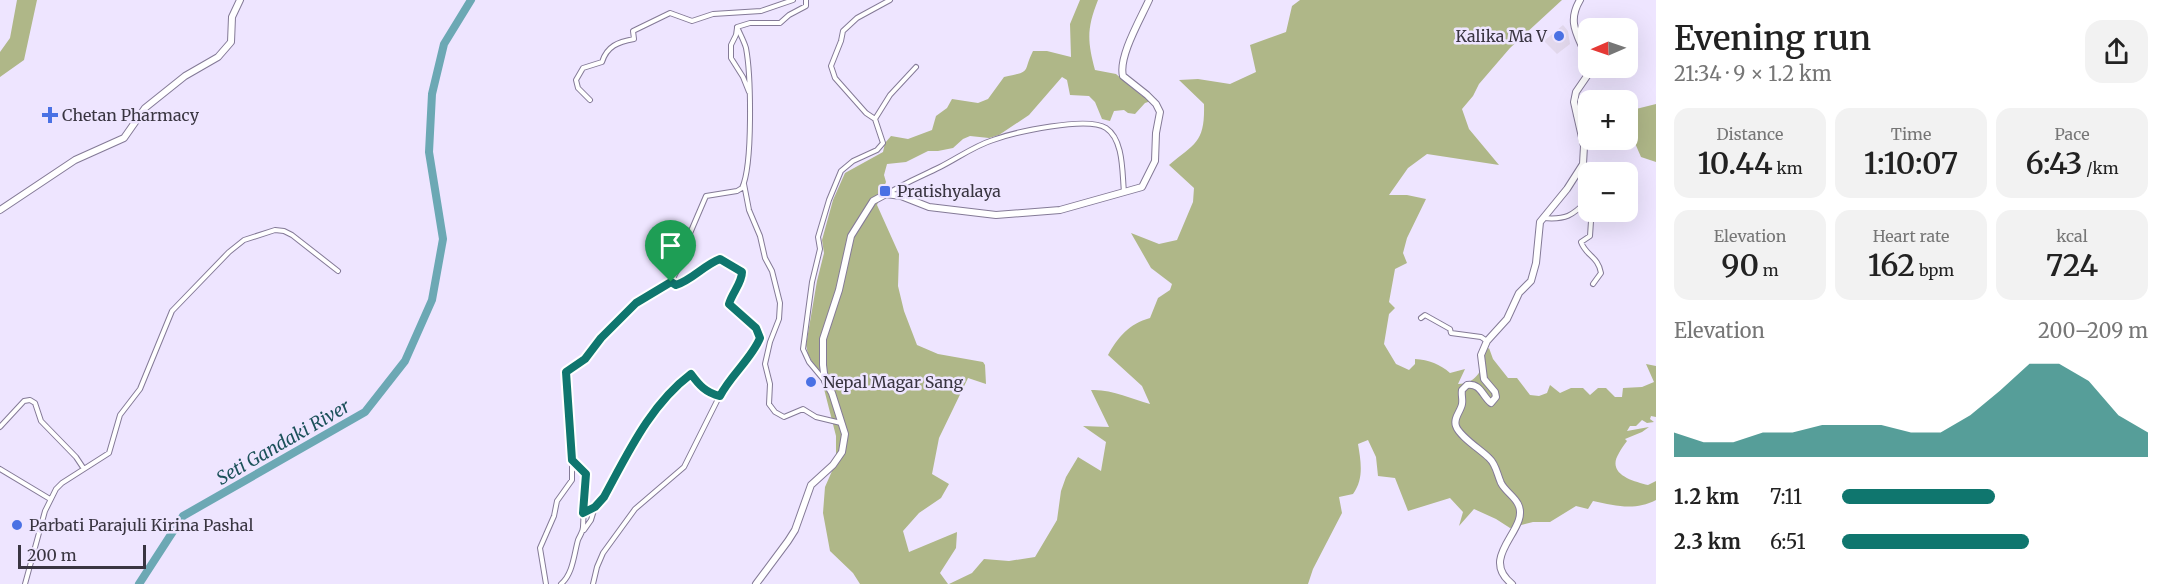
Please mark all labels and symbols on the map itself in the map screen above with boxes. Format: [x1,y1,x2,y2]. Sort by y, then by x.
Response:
north arrow [1578,18,1638,78]
place label: Kalika Ma V [1455,26,1547,46]
marker: Kalika Ma V [1552,29,1566,43]
place label: Chetan Pharmacy [62,105,200,125]
marker: Chetan Pharmacy [43,108,57,122]
place label: Pratishyalaya [897,181,1001,201]
marker: Pratishyalaya [878,184,892,198]
pin [645,220,696,282]
place label: Nepal Magar Sang [823,372,963,392]
marker: Nepal Magar Sang [804,375,818,389]
water label: Seti Gandaki River [212,394,354,489]
place label: Parbati Parajuli Kirina Pashal [29,515,253,535]
marker: Parbati Parajuli Kirina Pashal [10,518,24,532]
scale bar [18,542,146,570]

